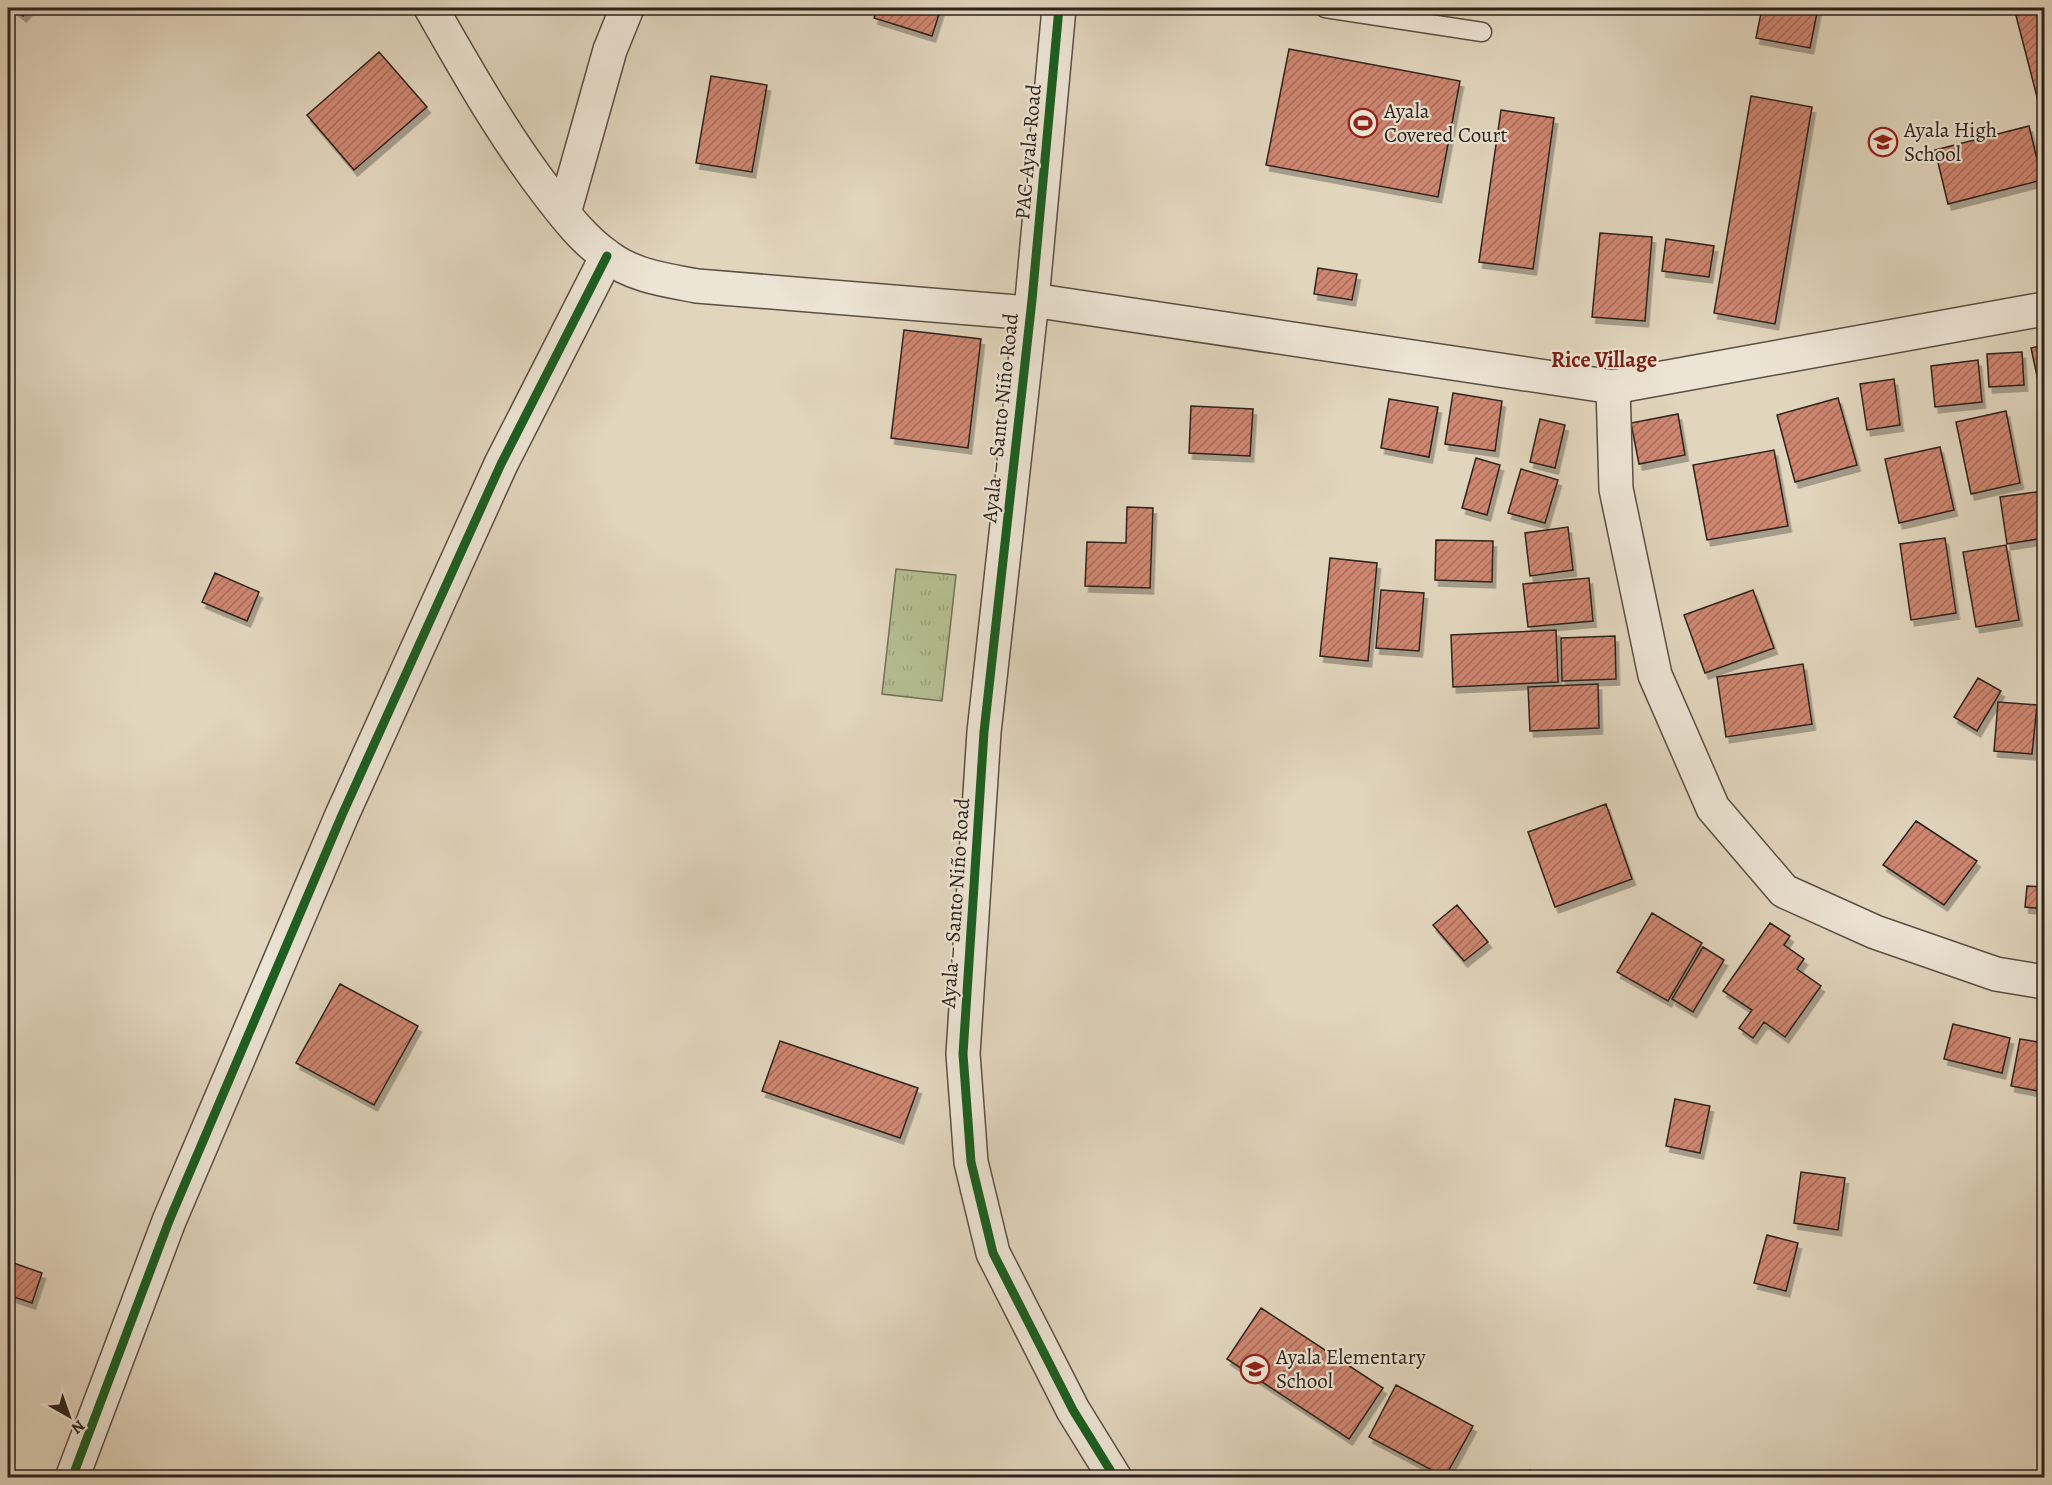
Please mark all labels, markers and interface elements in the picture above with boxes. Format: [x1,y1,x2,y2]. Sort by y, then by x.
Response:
street label: PAC-Ayala Road [1008,82,1048,221]
place label: Ayala Covered Court [1383,97,1508,149]
sports icon: Ayala Covered Court [1347,107,1379,139]
place label: Ayala High School [1903,116,1997,168]
school or university icon: Ayala High School [1867,126,1899,158]
street label: Ayala – Santo Niño Road [975,311,1025,525]
district label: Rice Village [1551,345,1657,375]
street label: Ayala – Santo Niño Road [934,796,976,1010]
place label: Ayala Elementary School [1275,1343,1426,1395]
school or university icon: Ayala Elementary School [1239,1353,1271,1385]
north arrow [39,1386,99,1446]
text: N [66,1415,90,1439]

